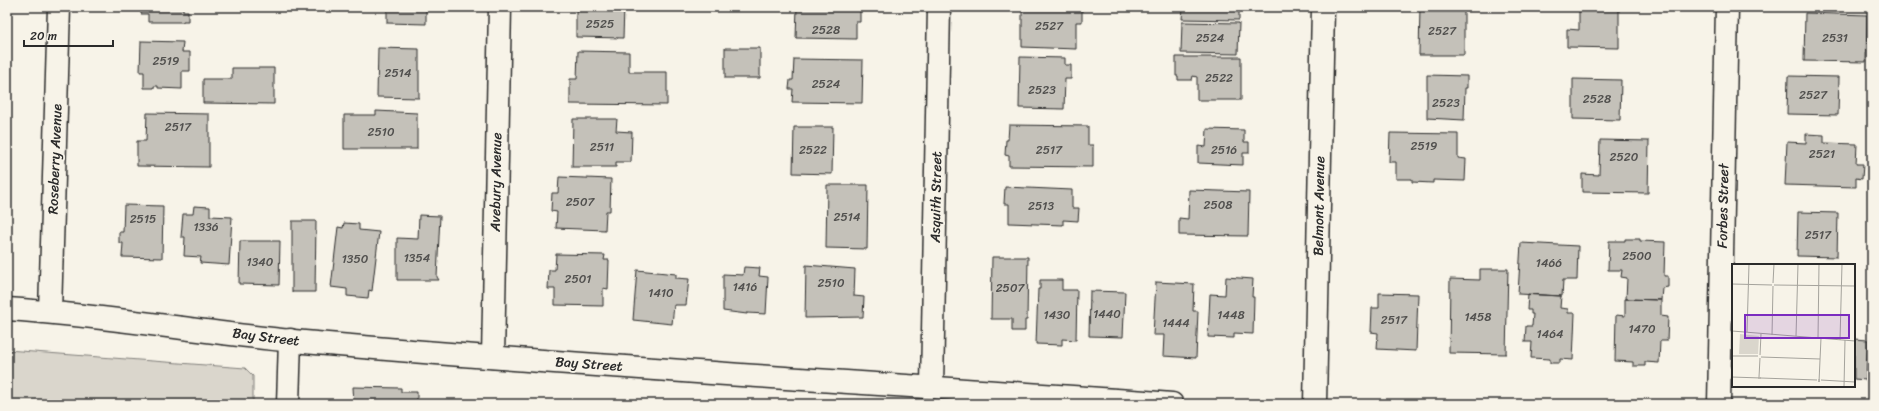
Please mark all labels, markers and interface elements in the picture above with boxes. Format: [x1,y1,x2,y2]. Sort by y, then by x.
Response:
house number: 2525 [586,13,614,35]
house number: 2527 [1035,15,1064,37]
house number: 2528 [812,19,840,41]
house number: 2527 [1428,20,1457,42]
scale bar [24,22,113,48]
text: 20 m [30,25,57,47]
house number: 2524 [1196,27,1225,49]
house number: 2531 [1822,27,1848,49]
house number: 2519 [153,50,179,72]
house number: 2514 [385,62,412,84]
house number: 2522 [1205,67,1233,89]
house number: 2524 [812,73,841,95]
house number: 2523 [1028,79,1056,101]
house number: 2527 [1799,84,1828,106]
house number: 2528 [1583,88,1611,110]
house number: 2523 [1432,92,1460,114]
street label: Roseberry Avenue [41,103,69,215]
house number: 2517 [165,116,192,138]
house number: 2510 [368,121,395,143]
street label: Avebury Avenue [483,132,509,233]
house number: 2519 [1411,135,1437,157]
house number: 2511 [590,136,614,158]
house number: 2522 [799,139,827,161]
house number: 2517 [1036,139,1063,161]
house number: 2516 [1211,139,1237,161]
house number: 2521 [1809,143,1835,165]
house number: 2520 [1610,146,1639,168]
street label: Asquith Street [923,151,949,244]
street label: Belmont Avenue [1306,156,1332,256]
street label: Forbes Street [1710,162,1736,249]
house number: 2507 [566,191,595,213]
house number: 2508 [1203,194,1233,216]
house number: 2513 [1028,195,1054,217]
house number: 2514 [834,206,861,228]
house number: 2515 [130,208,156,230]
house number: 1336 [193,216,219,238]
house number: 2517 [1805,224,1832,246]
house number: 2500 [1622,245,1652,267]
house number: 1354 [404,247,431,269]
house number: 1350 [342,248,369,270]
house number: 1340 [247,251,274,273]
house number: 1466 [1536,252,1562,274]
inset map [1732,264,1855,387]
house number: 2501 [565,268,592,290]
house number: 2510 [818,272,845,294]
house number: 1416 [733,276,757,298]
house number: 2507 [996,277,1025,299]
house number: 1410 [648,282,674,304]
house number: 1440 [1093,303,1121,325]
house number: 1430 [1044,304,1071,326]
house number: 1448 [1217,304,1245,326]
house number: 1458 [1464,306,1492,328]
house number: 2517 [1381,309,1408,331]
house number: 1444 [1162,312,1190,334]
house number: 1470 [1628,318,1656,340]
street label: Bay Street [231,320,301,354]
house number: 1464 [1537,323,1564,345]
street label: Bay Street [554,349,624,379]

